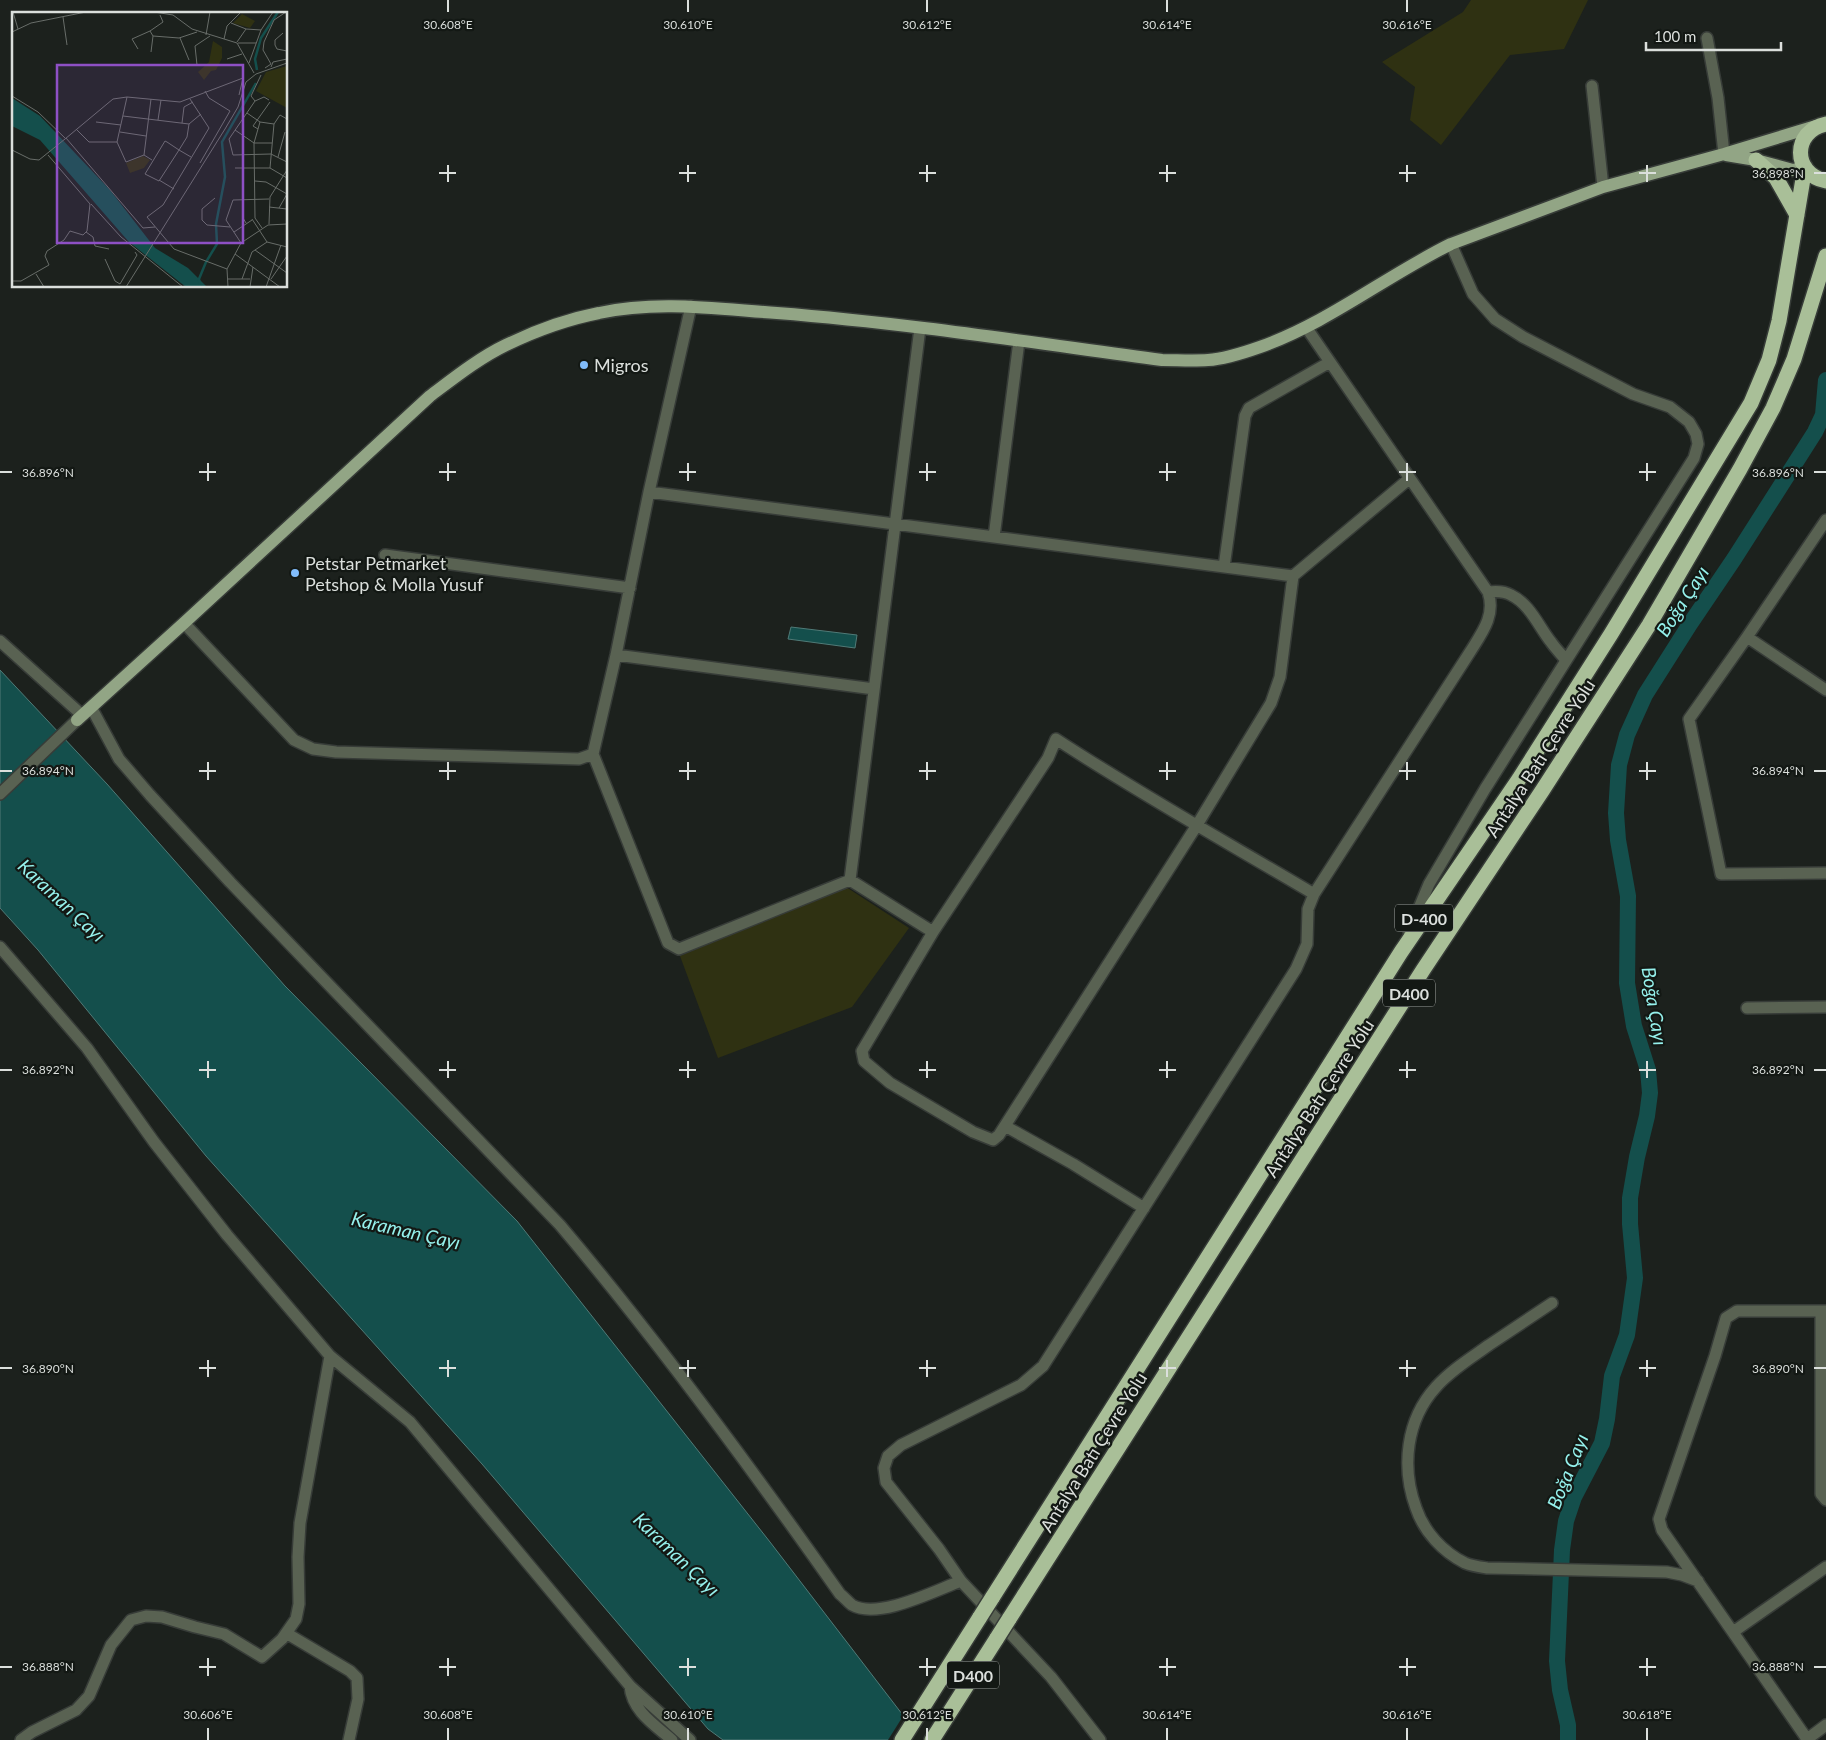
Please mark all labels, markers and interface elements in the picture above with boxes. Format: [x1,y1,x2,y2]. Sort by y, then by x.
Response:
inset map [12,12,288,288]
text: 30.608°E [423,17,473,32]
text: 30.610°E [663,17,713,32]
text: 30.612°E [902,17,952,32]
text: 30.614°E [1142,17,1192,32]
text: 30.616°E [1382,17,1432,32]
scale bar [1646,20,1781,52]
text: 100 m [1654,27,1696,45]
text: 36.898°N [1752,166,1804,181]
place label: Migros [594,354,649,376]
marker: Migros [578,359,590,371]
text: 36.896°N [22,465,74,480]
text: 36.896°N [1752,465,1804,480]
place label: Petstar Petmarket Petshop & Molla Yusuf [305,552,484,595]
water label: Boğa Çayı [1651,562,1713,640]
marker: Petstar Petmarket Petshop & Molla Yusuf [289,567,301,579]
street label: Antalya Batı Çevre Yolu [1481,675,1599,841]
text: 36.894°N [22,763,74,778]
text: 36.894°N [1752,763,1804,778]
water label: Karaman Çayı [14,854,110,946]
road number: D-400 [1395,904,1453,931]
water label: Boğa Çayı [1637,965,1673,1047]
road number: D400 [1383,980,1435,1006]
street label: Antalya Batı Çevre Yolu [1260,1015,1378,1181]
text: 36.892°N [22,1062,74,1077]
text: 36.892°N [1752,1062,1804,1077]
water label: Karaman Çayı [349,1206,463,1254]
text: 36.890°N [22,1361,74,1376]
text: 36.890°N [1752,1361,1804,1376]
street label: Antalya Batı Çevre Yolu [1035,1368,1151,1536]
water label: Boğa Çayı [1542,1430,1592,1512]
water label: Karaman Çayı [629,1507,725,1601]
text: 36.888°N [22,1659,74,1674]
text: 36.888°N [1752,1659,1804,1674]
road number: D400 [947,1662,999,1688]
text: 30.606°E [183,1707,233,1722]
text: 30.608°E [423,1707,473,1722]
text: 30.610°E [663,1707,713,1722]
text: 30.612°E [902,1707,952,1722]
text: 30.614°E [1142,1707,1192,1722]
text: 30.616°E [1382,1707,1432,1722]
text: 30.618°E [1622,1707,1672,1722]

